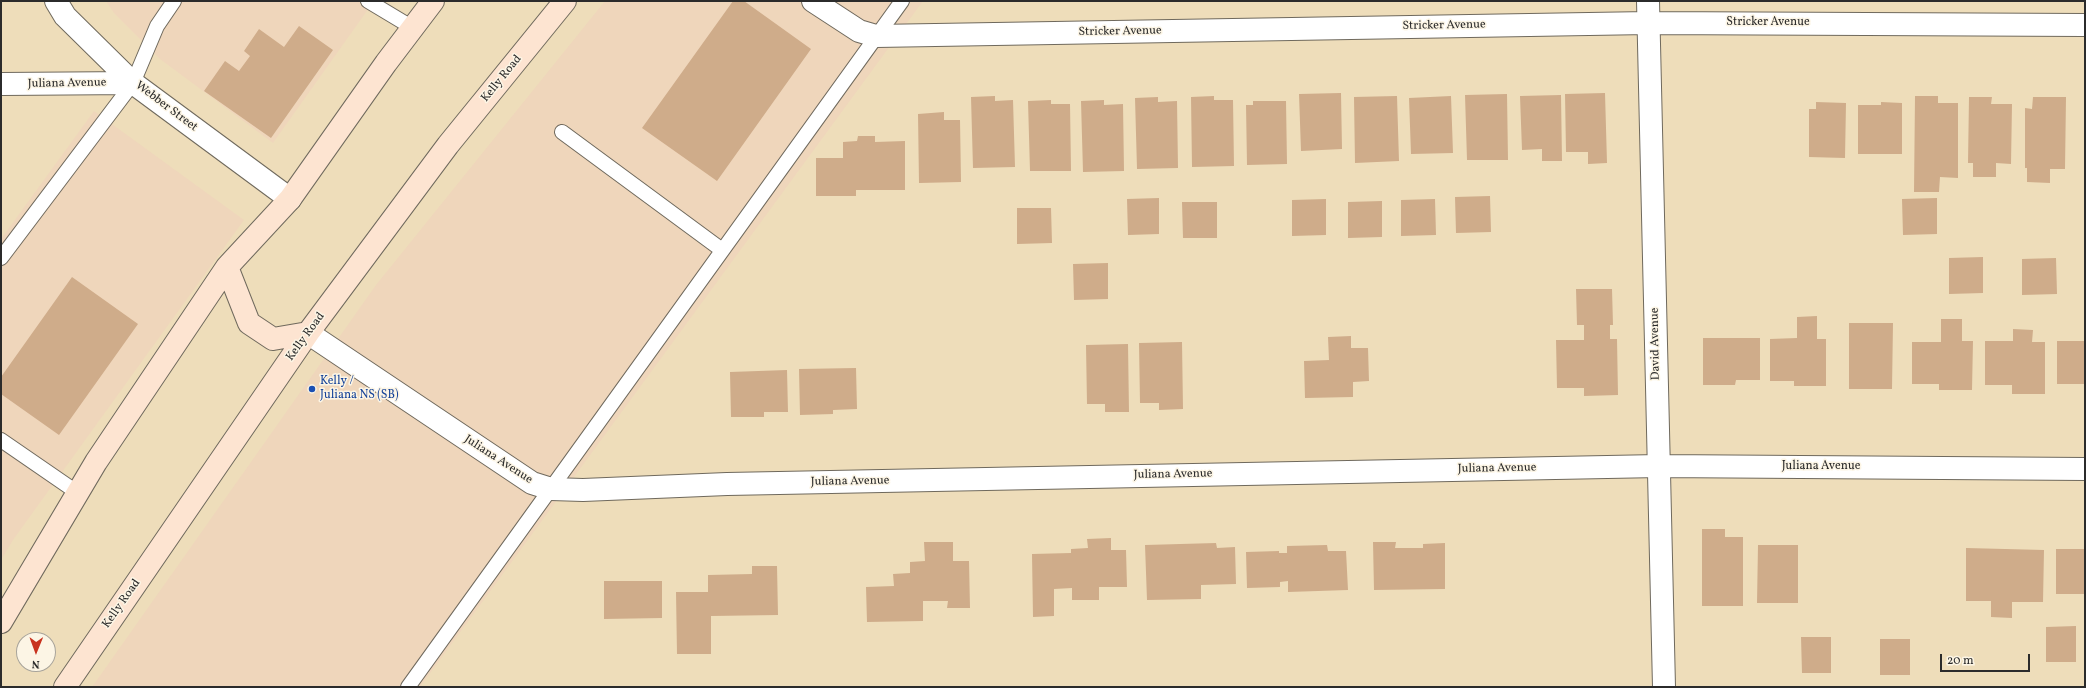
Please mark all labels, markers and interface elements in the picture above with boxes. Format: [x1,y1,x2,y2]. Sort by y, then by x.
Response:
street label: Stricker Avenue [1726,16,1810,30]
street label: Stricker Avenue [1402,18,1486,34]
street label: Stricker Avenue [1078,24,1162,40]
street label: Kelly Road [479,53,525,105]
street label: Juliana Avenue [28,76,106,92]
street label: Webber Street [132,79,200,135]
street label: David Avenue [1648,308,1664,380]
street label: Kelly Road [284,310,328,364]
place label: Kelly / Juliana NS (SB) [320,375,398,403]
marker: Kelly / Juliana NS (SB) [307,384,317,394]
street label: Juliana Avenue [461,433,535,487]
street label: Juliana Avenue [1782,460,1860,474]
street label: Juliana Avenue [1458,461,1536,477]
street label: Juliana Avenue [1134,467,1212,483]
street label: Juliana Avenue [811,474,889,490]
street label: Kelly Road [100,577,144,631]
north arrow [16,632,56,672]
scale bar [1942,646,2032,672]
text: 20 m [1947,653,1974,669]
text: N [32,656,40,671]

